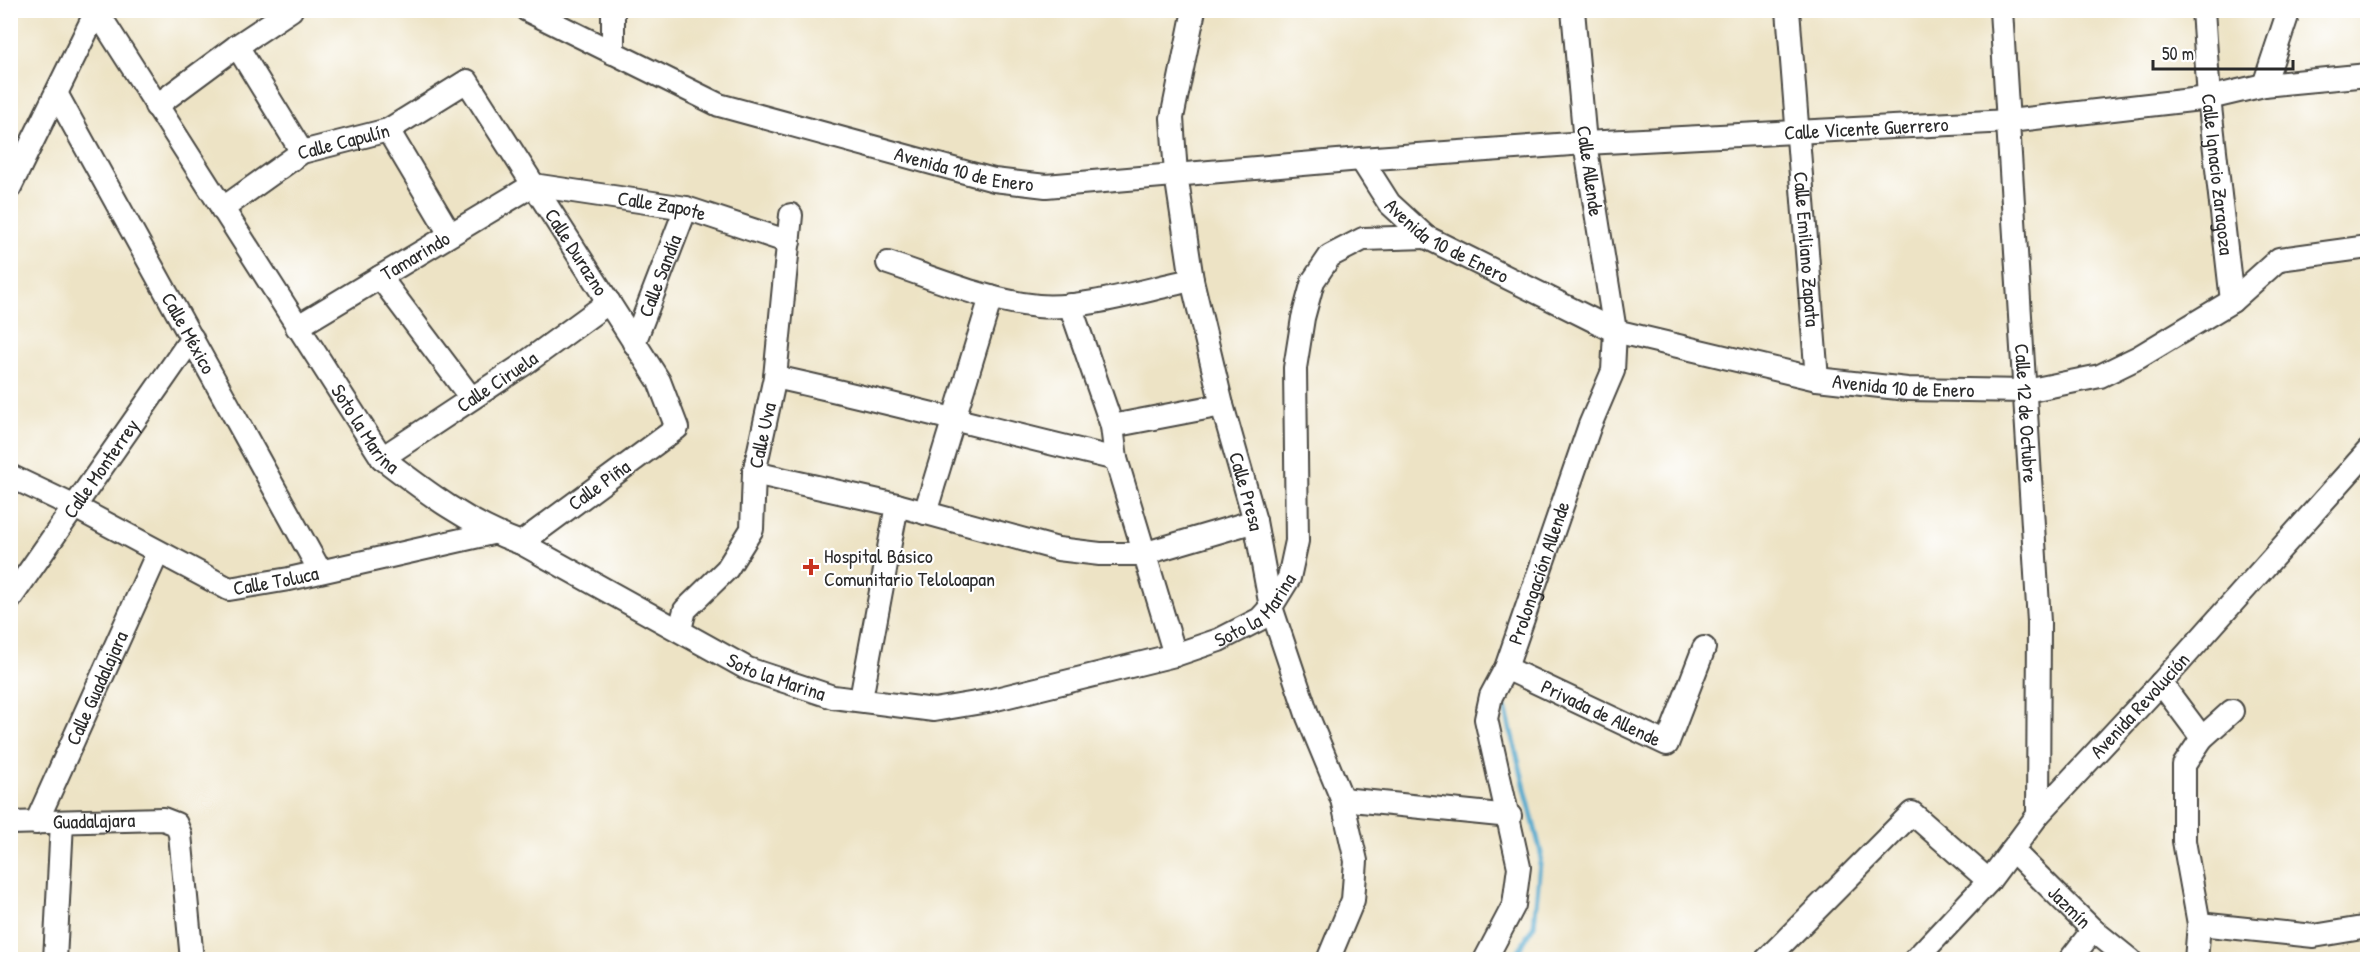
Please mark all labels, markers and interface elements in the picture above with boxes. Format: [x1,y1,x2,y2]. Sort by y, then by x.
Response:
scale bar [2153,33,2292,71]
text: 50 m [2162,41,2194,66]
street label: Calle Ignacio Zaragoza [2196,92,2241,257]
street label: Calle Vicente Guerrero [1783,110,1949,146]
street label: Calle Capulín [294,116,392,166]
street label: Calle Allende [1571,124,1610,218]
street label: Avenida 10 de Enero [892,140,1035,197]
street label: Calle Emiliano Zapata [1788,171,1827,328]
street label: Calle Zapote [616,184,710,227]
street label: Avenida 10 de Enero [1379,192,1514,289]
street label: Calle Durazno [539,203,615,301]
street label: Tamarindo [376,224,454,287]
street label: Calle Sandía [631,230,688,321]
street label: Calle México [156,287,222,378]
street label: Calle 12 de Octubre [2009,343,2044,484]
street label: Calle Ciruela [451,344,543,418]
street label: Avenida 10 de Enero [1831,367,1975,403]
street label: Soto la Marina [325,379,405,480]
street label: Calle Uva [741,400,782,471]
street label: Calle Monterrey [56,413,145,523]
street label: Calle Presa [1223,449,1271,533]
street label: Calle Piña [562,453,635,516]
street label: Prolongación Allende [1501,498,1576,648]
place label: Hospital Básico Comunitario Teloloapan [824,542,995,592]
marker: Hospital Básico Comunitario Teloloapan [802,558,820,576]
street label: Calle Toluca [231,559,321,601]
street label: Soto la Marina [1209,568,1302,653]
street label: Calle Guadalajara [59,626,134,749]
street label: Soto la Marina [722,646,829,707]
street label: Avenida Revolución [2084,646,2195,764]
street label: Privada de Allende [1537,673,1666,752]
street label: Guadalajara [52,806,136,835]
street label: Jazmín [2042,879,2098,934]

